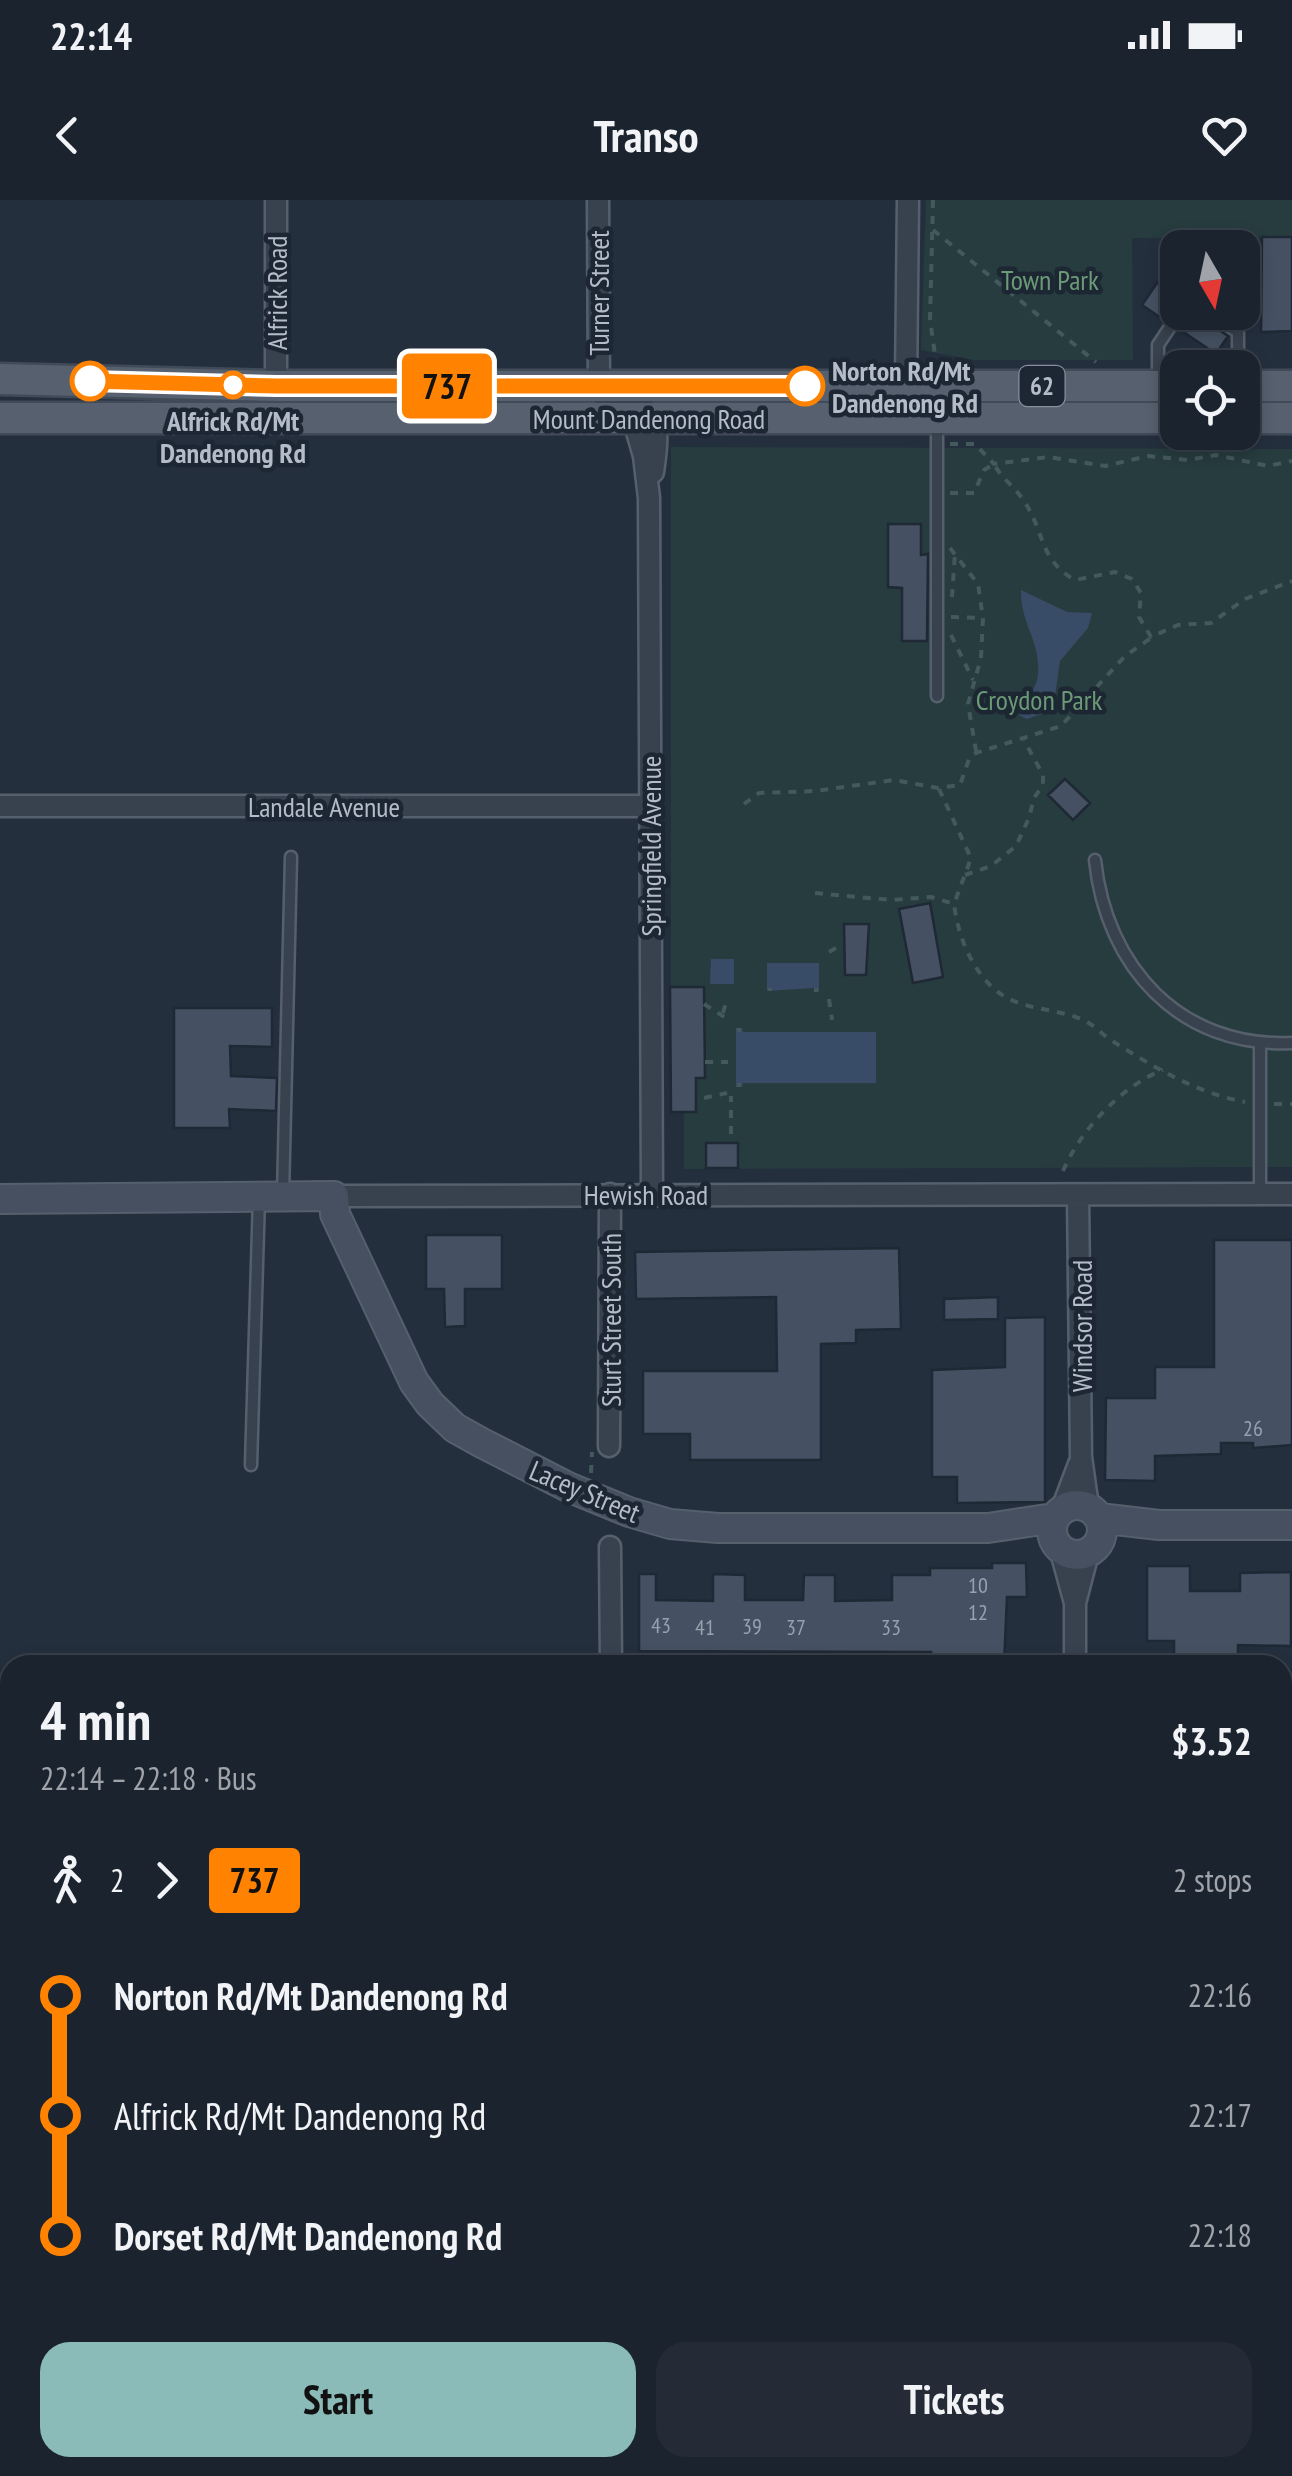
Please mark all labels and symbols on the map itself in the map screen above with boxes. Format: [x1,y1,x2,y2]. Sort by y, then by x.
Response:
street label: Turner Street [580,230,617,356]
north arrow [1160,230,1260,330]
street label: Alfrick Road [258,236,295,350]
park label: Town Park [1001,261,1099,298]
place label: Norton Rd/Mt Dandenong Rd [832,352,978,421]
line badge: 737 [390,354,504,418]
unlabelled marker [71,362,109,400]
road number: 62 [1020,366,1064,406]
marker: Norton Rd/Mt Dandenong Rd [786,367,824,405]
marker: Alfrick Rd/Mt Dandenong Rd [220,372,246,398]
street label: Mount Dandenong Road [533,400,765,437]
place label: Alfrick Rd/Mt Dandenong Rd [160,402,306,471]
park label: Croydon Park [976,681,1102,718]
street label: Springfield Avenue [632,756,669,936]
street label: Landale Avenue [248,788,400,825]
street label: Hewish Road [584,1176,708,1213]
street label: Sturt Street South [592,1233,629,1407]
street label: Windsor Road [1063,1260,1100,1392]
house number: 26 [1243,1414,1263,1442]
street label: Lacey Street [524,1451,646,1531]
house number: 10 [968,1571,988,1599]
house number: 12 [968,1598,988,1626]
house number: 43 [651,1611,671,1639]
house number: 39 [742,1612,762,1640]
house number: 41 [695,1613,715,1641]
house number: 37 [786,1613,806,1641]
house number: 33 [881,1613,901,1641]

